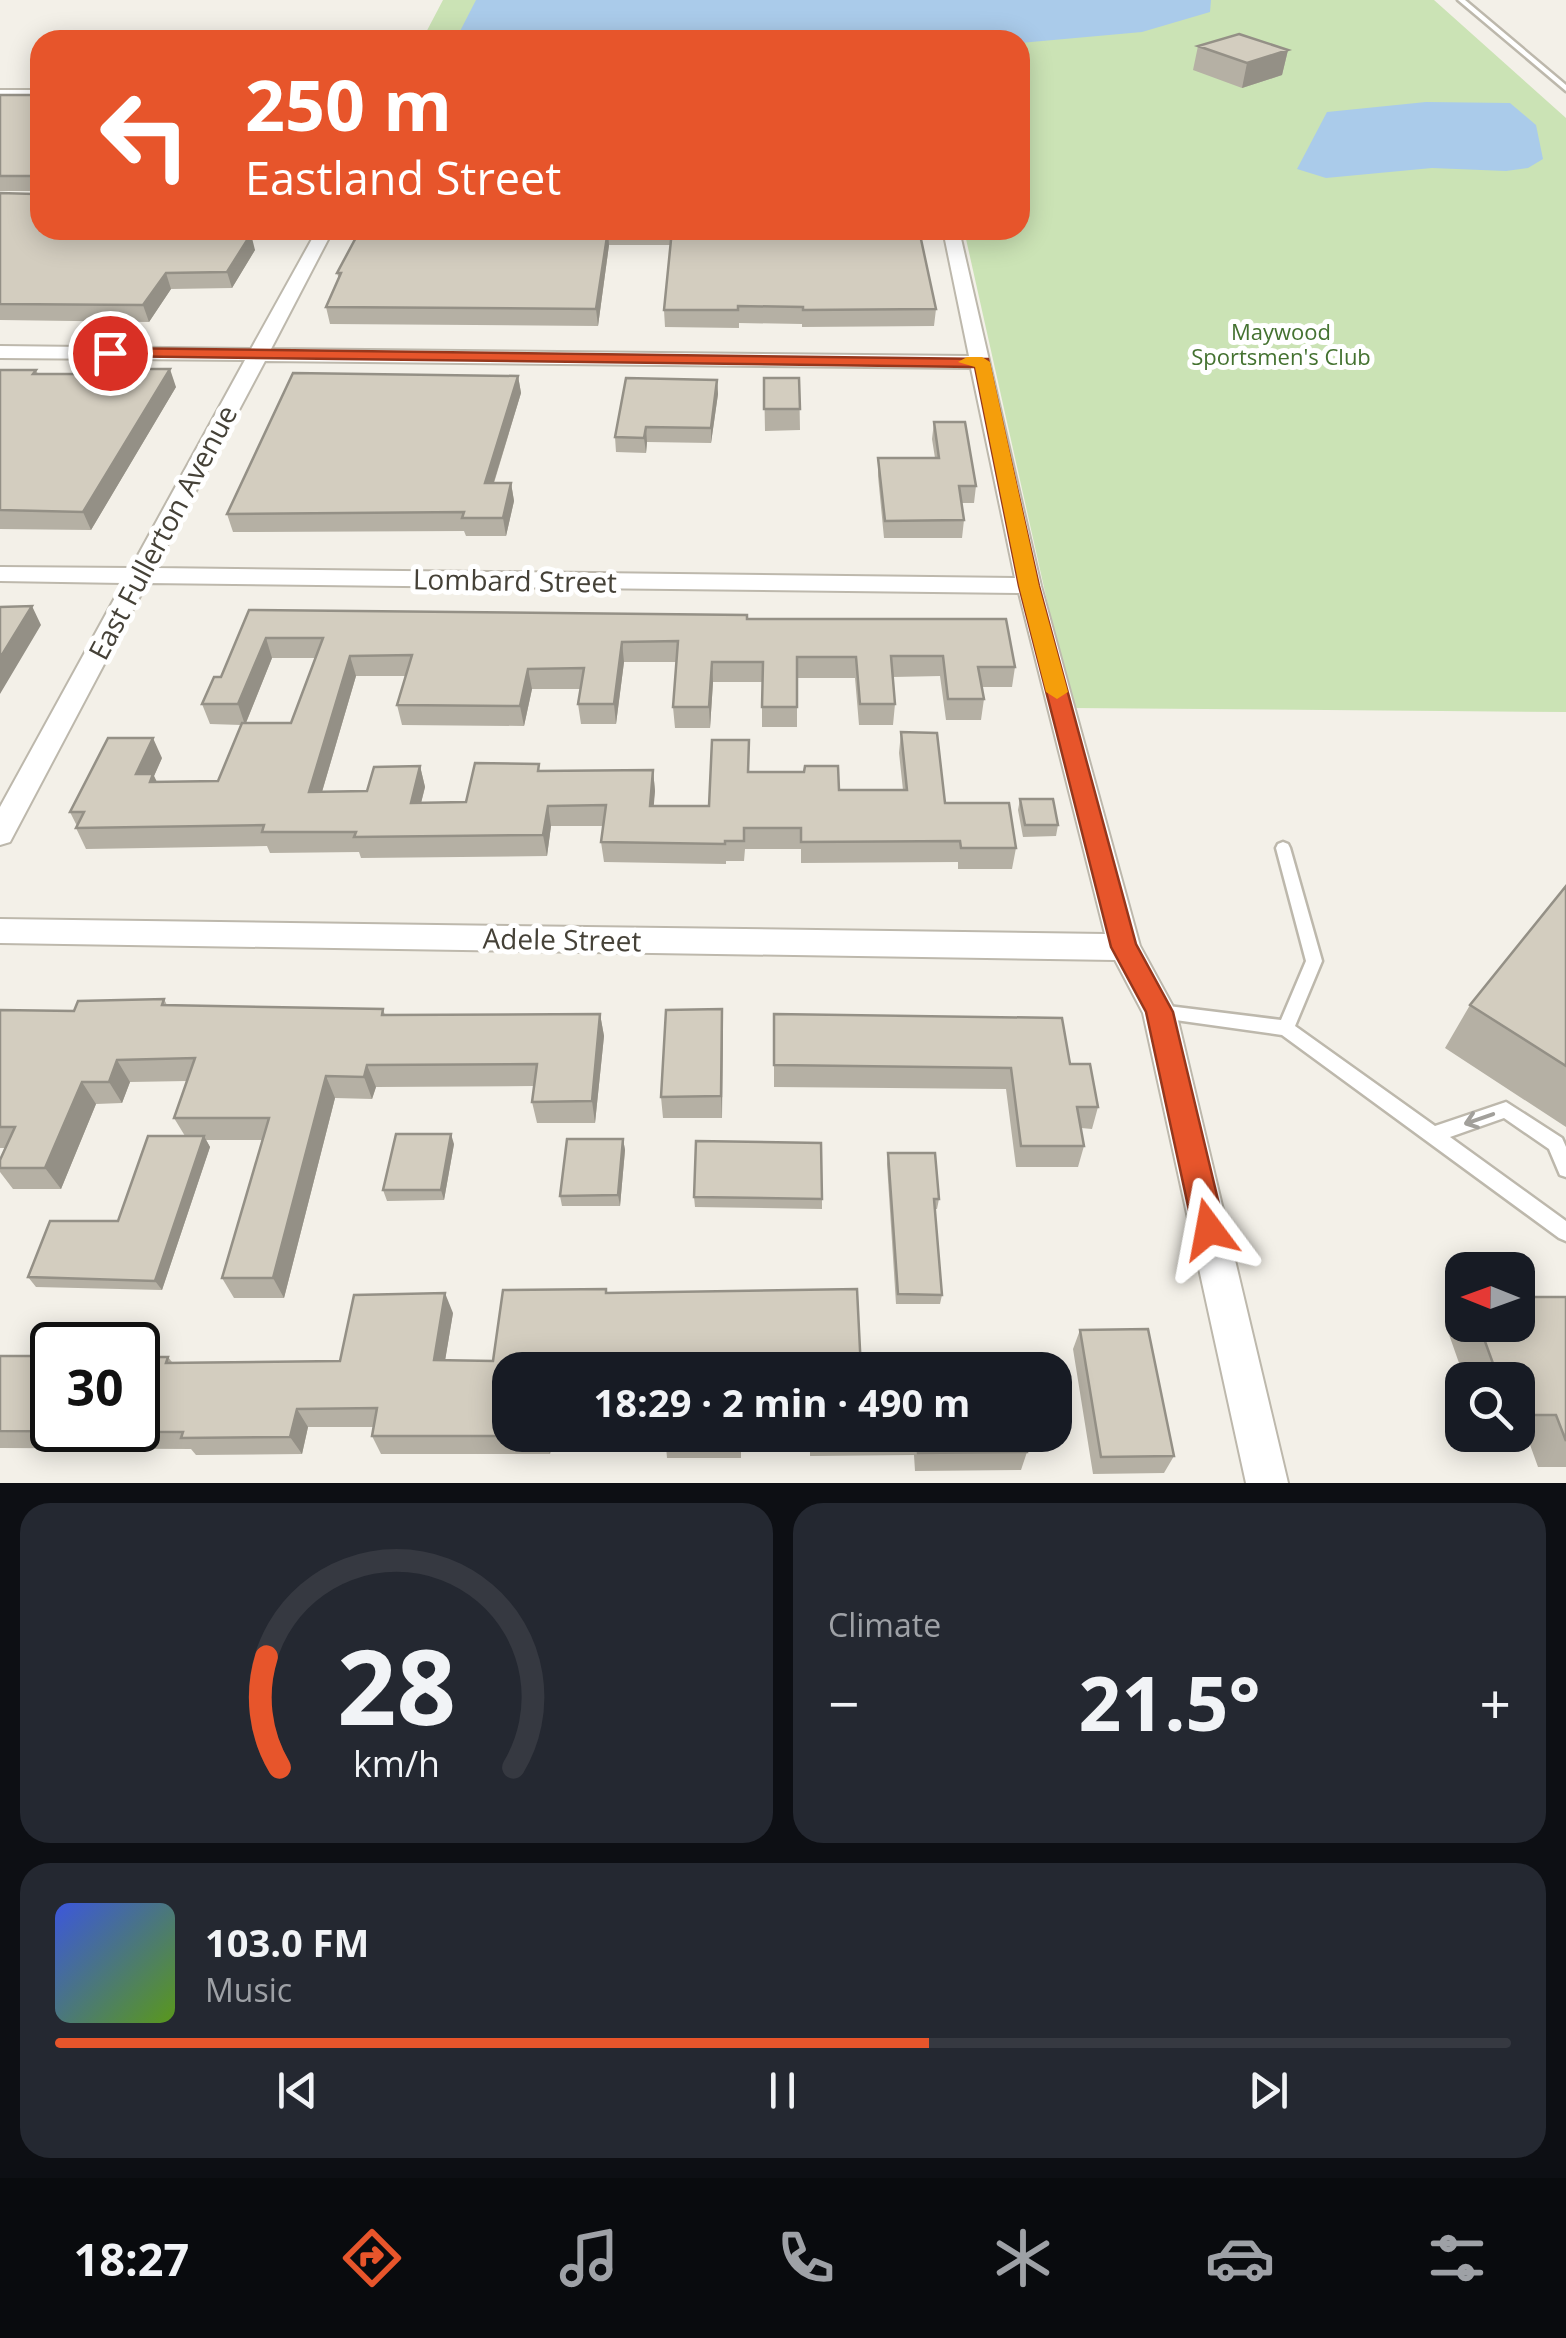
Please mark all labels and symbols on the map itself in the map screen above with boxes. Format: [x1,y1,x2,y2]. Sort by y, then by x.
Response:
pin [68,311,153,396]
park label: Maywood Sportsmen's Club [1191,316,1371,371]
street label: East Fullerton Avenue [79,398,245,666]
street label: Lombard Street [413,559,617,601]
street label: Adele Street [482,919,642,959]
one-way arrow [1465,1111,1496,1129]
position arrow [1157,1177,1261,1281]
north arrow [1445,1252,1535,1342]
speed limit sign: 30 [30,1322,160,1452]

